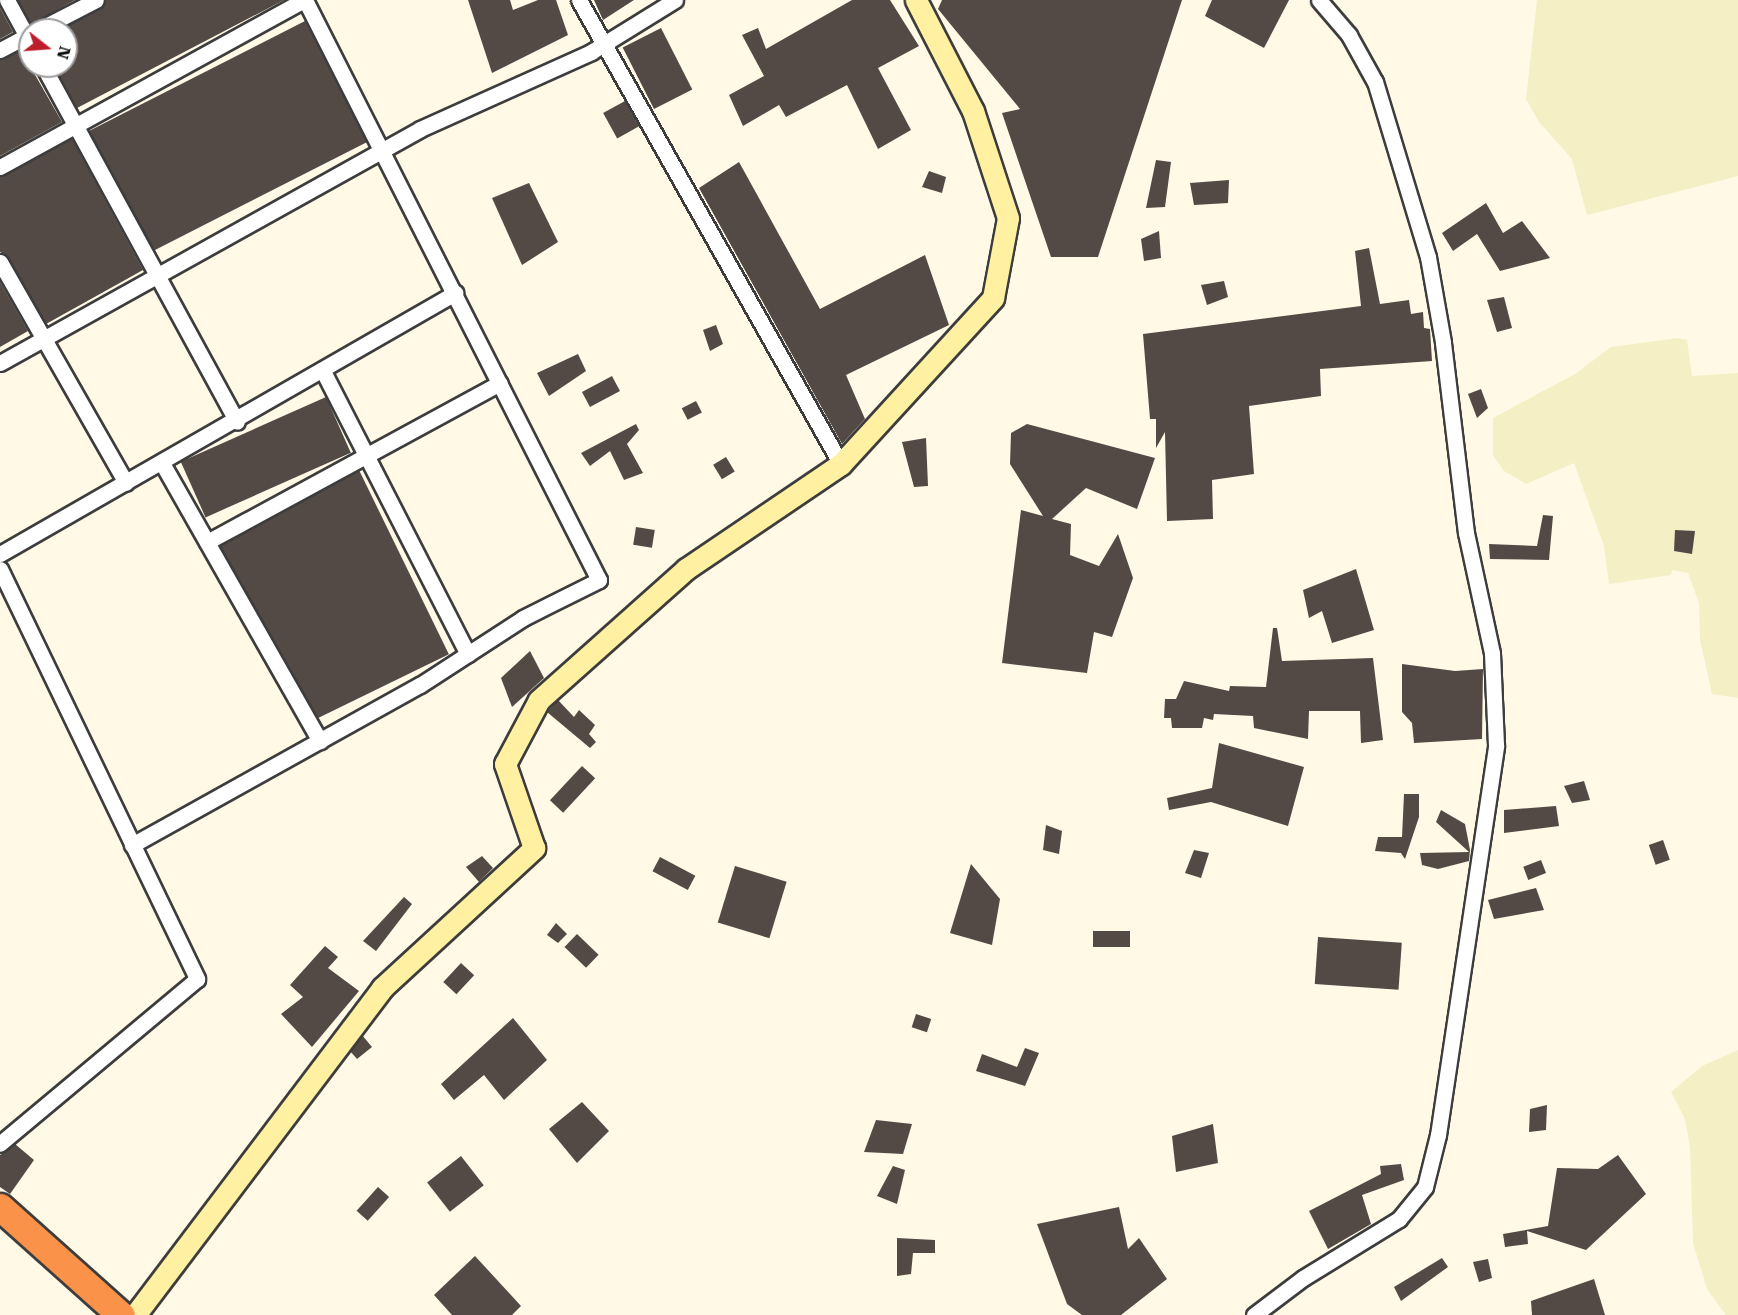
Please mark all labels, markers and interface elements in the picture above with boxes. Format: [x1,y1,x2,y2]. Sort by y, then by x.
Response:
north arrow [18,18,78,78]
text: N [53,44,75,61]

